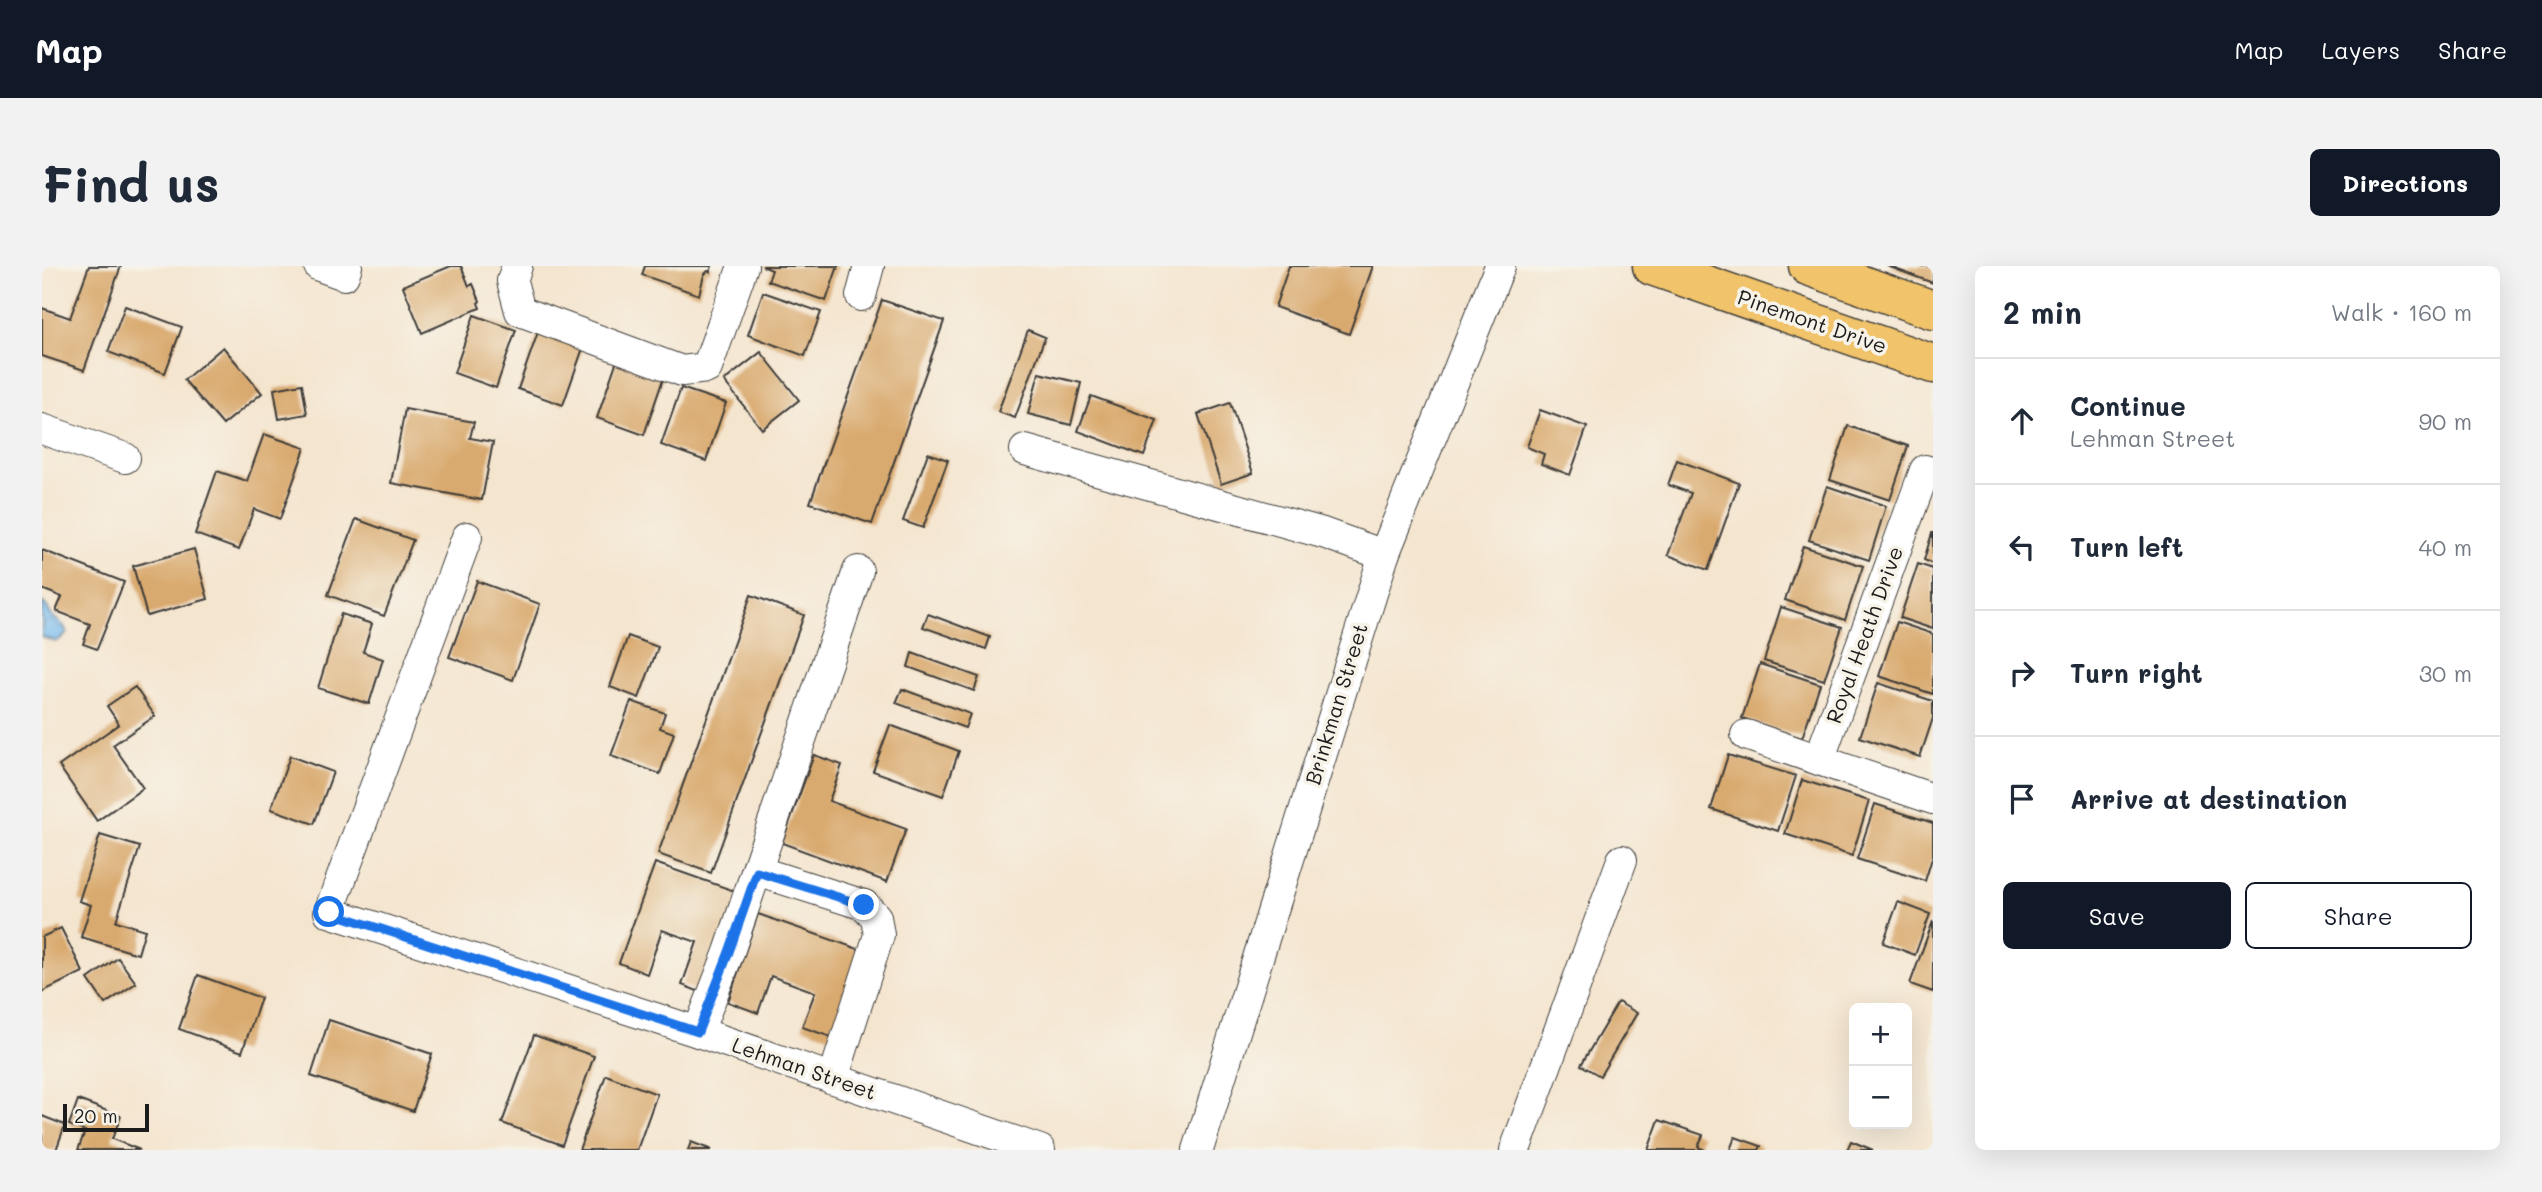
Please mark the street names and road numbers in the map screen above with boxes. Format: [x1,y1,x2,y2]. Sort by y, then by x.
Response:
street label: Pinemont Drive [1734,282,1891,359]
street label: Royal Heath Drive [1819,542,1908,727]
street label: Brinkman Street [1298,619,1373,788]
street label: Lehman Street [729,1030,880,1105]

